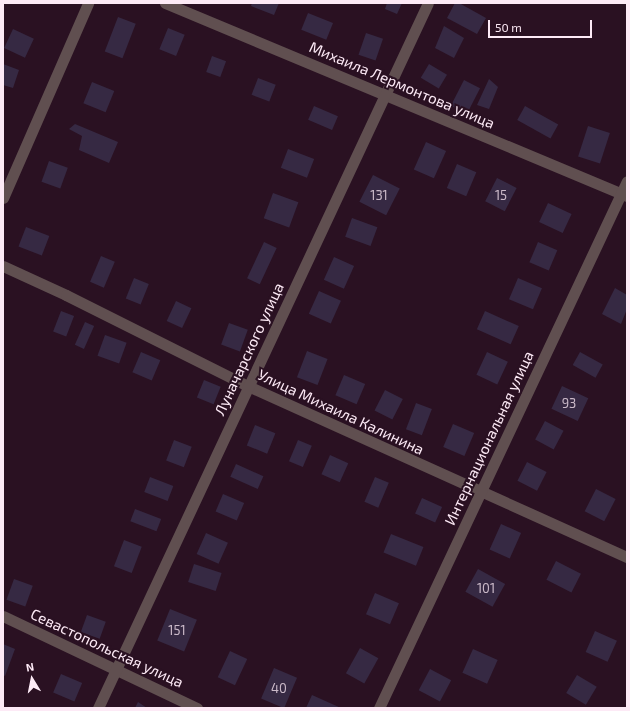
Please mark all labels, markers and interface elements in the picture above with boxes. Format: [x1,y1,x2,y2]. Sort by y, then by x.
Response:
scale bar [490,12,594,38]
text: 50 m [495,20,522,34]
street label: Михаила Лермонтова улица [307,38,497,132]
house number: 131 [370,187,388,203]
house number: 15 [495,187,507,203]
street label: Луначарского улица [210,280,288,418]
street label: Интернациональная улица [441,348,537,528]
street label: Улица Михаила Калинина [255,366,427,458]
house number: 93 [562,395,576,411]
house number: 101 [477,580,495,596]
street label: Севастопольская улица [28,605,186,691]
house number: 151 [168,622,186,638]
north arrow [12,659,52,699]
text: N [25,660,35,674]
house number: 40 [271,680,287,696]

